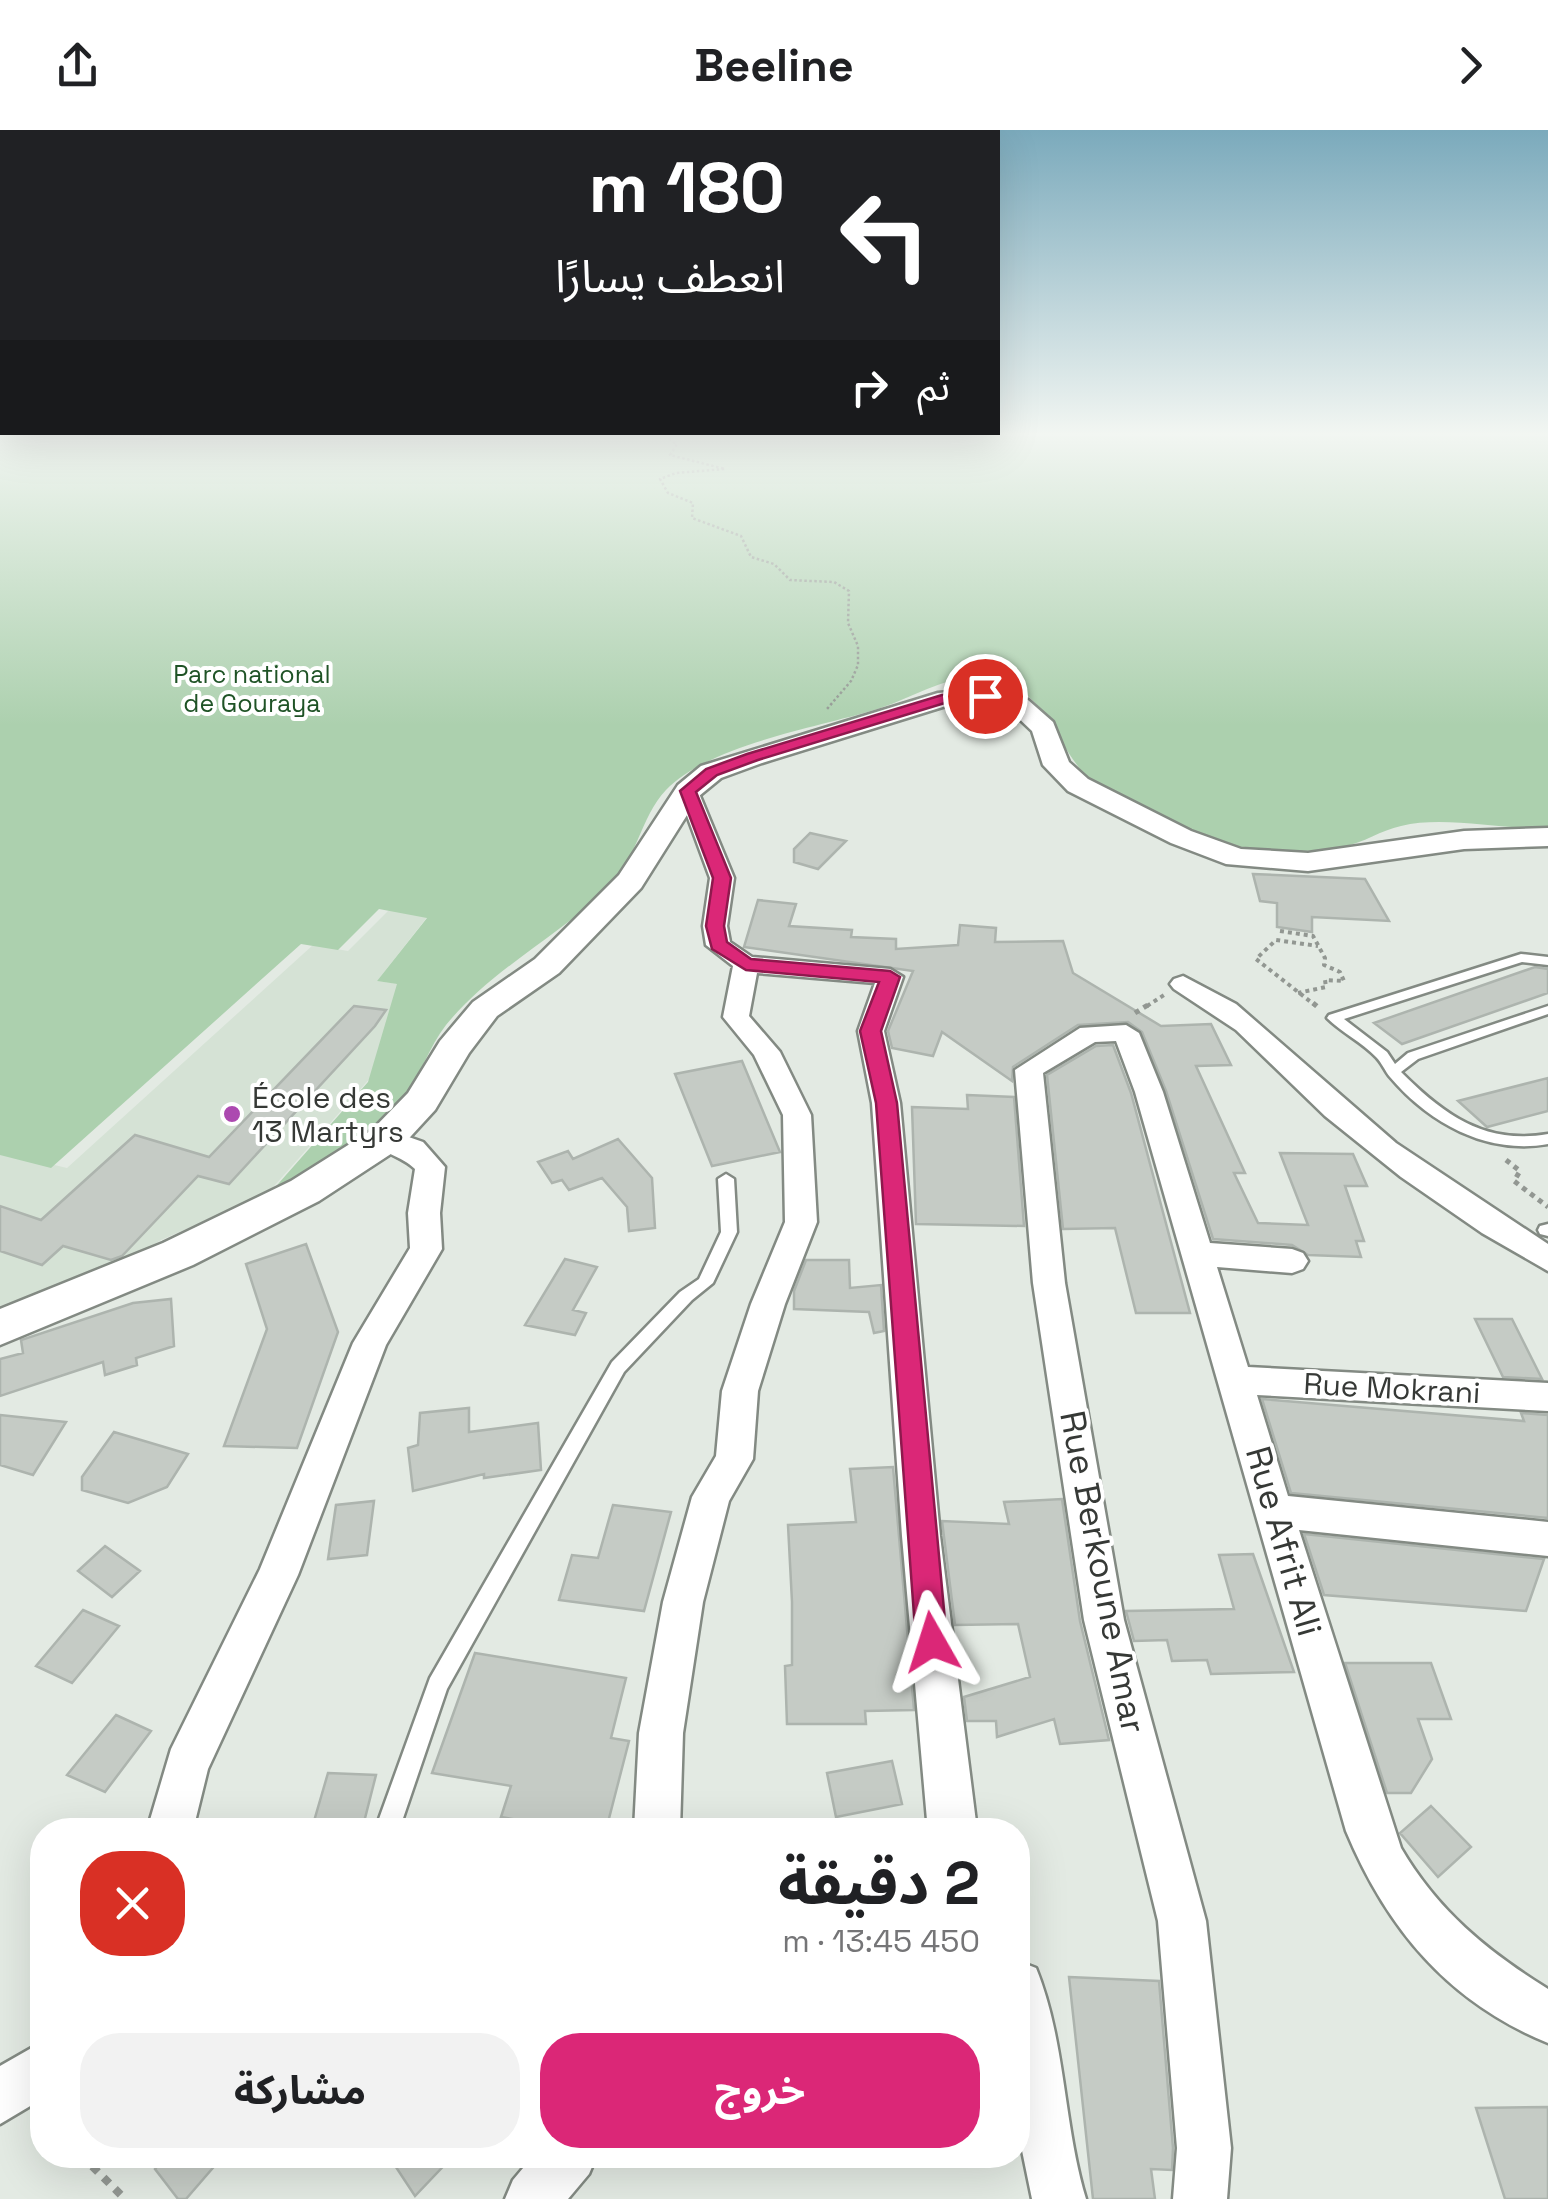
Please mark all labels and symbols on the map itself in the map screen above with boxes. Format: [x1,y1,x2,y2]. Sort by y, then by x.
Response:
pin [943,654,1028,739]
park label: Parc national de Gouraya [173,658,331,719]
place label: École des 13 Martyrs [252,1078,404,1151]
marker: École des 13 Martyrs [221,1103,243,1125]
street label: Rue Mokrani [1303,1364,1481,1412]
street label: Rue Berkoune Amar [1050,1407,1156,1737]
street label: Rue Afrit Ali [1236,1441,1332,1641]
position arrow [880,1590,984,1694]

